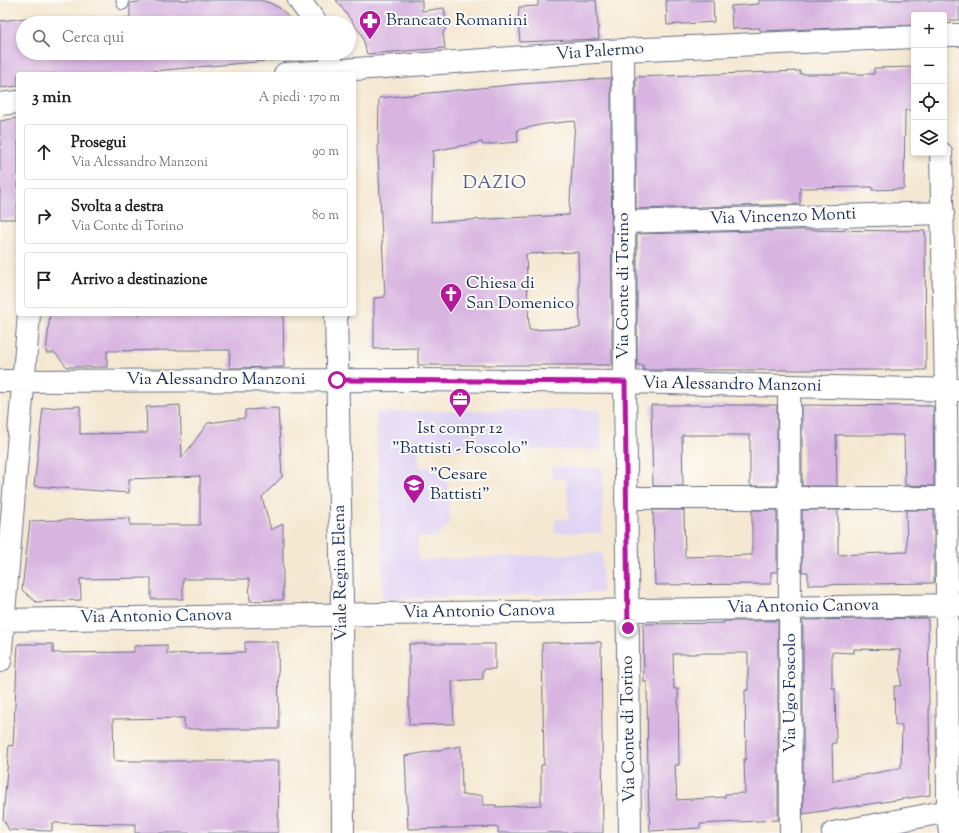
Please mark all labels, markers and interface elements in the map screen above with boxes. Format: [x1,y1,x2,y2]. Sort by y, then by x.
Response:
pharmacy icon: Brancato Romanini [357,8,383,41]
place label: Brancato Romanini [386,9,528,33]
map controls [911,12,947,156]
button: + [911,12,947,48]
search box [16,16,356,60]
icon: search [30,27,52,49]
text: Cerca qui [62,28,124,49]
street label: Via Palermo [555,37,645,67]
button: − [911,48,947,84]
button: locate [911,84,947,120]
text: 3 min [32,86,71,110]
text: A piedi · 170 m [259,89,340,107]
button: layers [911,120,947,156]
text: Prosegui [71,133,126,154]
icon: ahead [33,141,55,163]
text: 90 m [312,143,339,161]
text: Via Alessandro Manzoni [71,154,208,172]
district label: DAZIO [463,171,527,197]
text: Svolta a destra [71,197,164,218]
street label: Via Vincenzo Monti [709,202,857,232]
icon: right [33,205,55,227]
text: 80 m [312,207,339,225]
street label: Via Conte di Torino [612,213,636,359]
text: Via Conte di Torino [71,218,183,236]
icon: arrive [33,269,55,291]
text: Arrivo a destinazione [71,270,207,291]
place label: Chiesa di San Domenico [466,272,574,316]
church icon: Chiesa di San Domenico [438,281,464,314]
street label: Via Alessandro Manzoni [126,368,306,392]
route start [328,371,346,389]
street label: Via Alessandro Manzoni [642,371,822,399]
office icon: Ist compr 12 "Battisti - Foscolo" [447,386,473,419]
place label: Ist compr 12 "Battisti - Foscolo" [392,417,528,461]
place label: "Cesare Battisti" [430,463,490,507]
school or university icon: "Cesare Battisti" [401,472,427,505]
street label: Viale Regina Elena [328,504,354,641]
street label: Via Antonio Canova [727,594,879,620]
street label: Via Antonio Canova [403,599,555,625]
street label: Via Antonio Canova [80,604,232,630]
route end [619,619,637,637]
street label: Via Ugo Foscolo [779,633,803,753]
street label: Via Conte di Torino [616,655,642,803]

